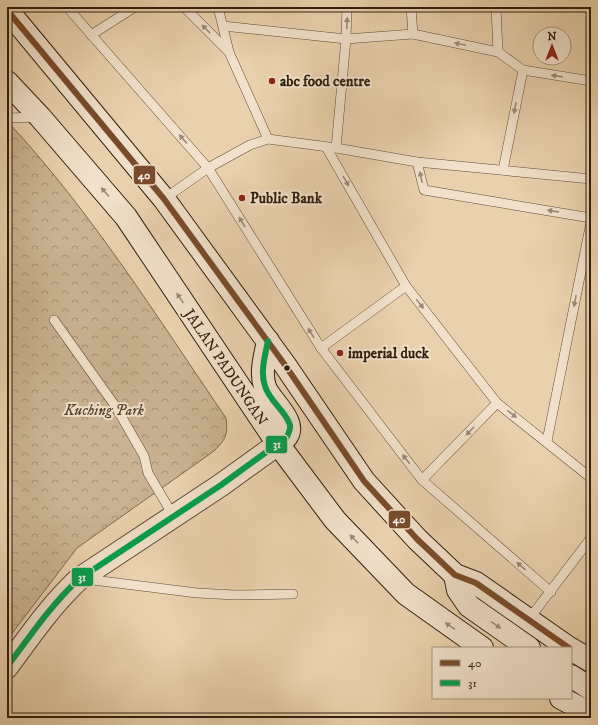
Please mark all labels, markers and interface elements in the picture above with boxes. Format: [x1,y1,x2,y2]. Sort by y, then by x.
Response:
one-way arrow [344,16,350,29]
one-way arrow [201,24,211,34]
north arrow [532,26,572,66]
text: N [547,30,557,44]
one-way arrow [454,41,466,47]
place label: abc food centre [280,72,371,91]
one-way arrow [551,72,563,78]
marker: abc food centre [267,76,277,86]
one-way arrow [512,102,518,114]
one-way arrow [178,133,187,144]
line badge: 40 [133,165,156,185]
text: 40 [137,169,150,183]
one-way arrow [417,171,423,183]
one-way arrow [342,175,349,187]
one-way arrow [100,187,109,198]
place label: Public Bank [250,189,323,208]
marker: Public Bank [237,193,247,203]
one-way arrow [546,208,559,214]
one-way arrow [239,216,246,228]
one-way arrow [176,293,184,303]
one-way arrow [572,295,578,307]
one-way arrow [416,298,424,309]
street label: JALAN PADUNGAN [178,304,272,429]
one-way arrow [307,328,315,338]
place label: imperial duck [348,344,430,363]
marker: imperial duck [335,348,345,358]
unlabelled marker [282,363,292,373]
park label: Kuching Park [63,401,145,420]
one-way arrow [506,410,517,419]
one-way arrow [465,426,475,436]
line badge: 31 [265,435,288,454]
text: 31 [273,438,281,452]
one-way arrow [402,453,410,464]
line badge: 40 [388,510,411,529]
text: 40 [392,513,405,527]
one-way arrow [350,535,359,544]
one-way arrow [517,562,526,571]
line badge: 31 [71,567,94,587]
text: 31 [78,571,86,585]
one-way arrow [445,621,456,630]
one-way arrow [490,621,501,629]
legend [432,647,572,699]
text: 40 [468,656,481,671]
text: 31 [468,676,477,691]

